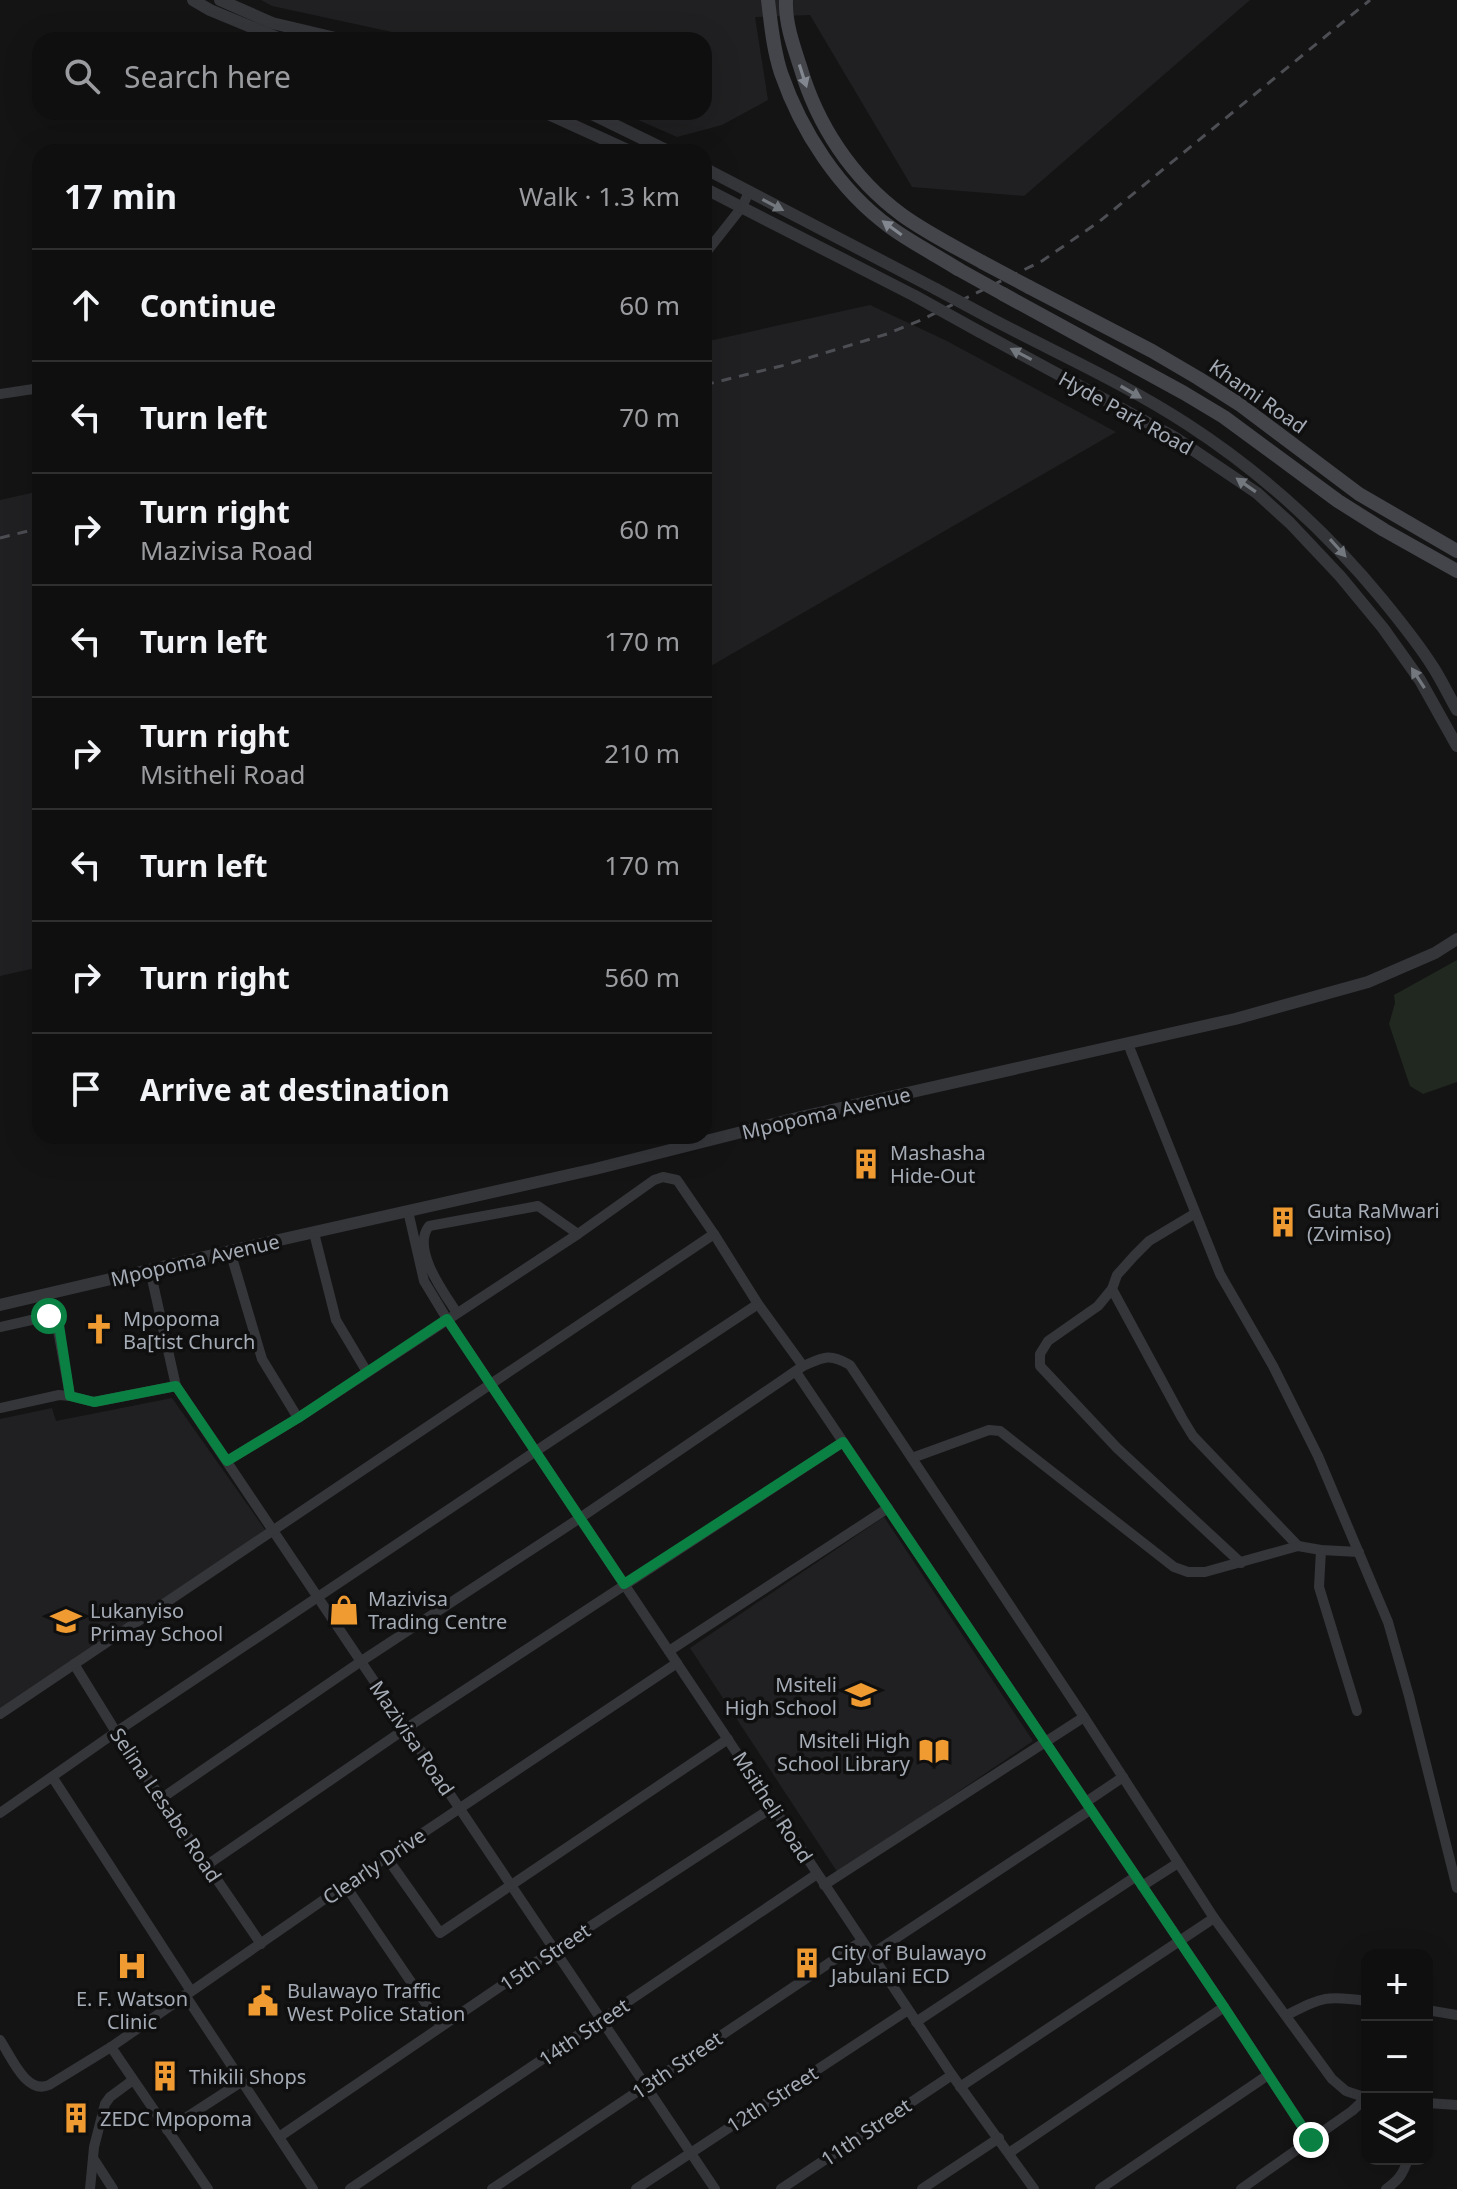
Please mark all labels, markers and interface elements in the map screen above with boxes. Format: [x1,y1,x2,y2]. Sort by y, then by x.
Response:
search box [32,32,712,120]
icon: search [60,54,104,98]
text: Search here [124,56,291,97]
one-way arrow [797,64,809,88]
text: 17 min [64,173,177,219]
text: Walk · 1.3 km [519,178,680,214]
one-way arrow [762,198,785,211]
one-way arrow [882,221,903,236]
icon: ahead [64,283,108,327]
text: Continue [140,285,276,326]
text: 60 m [619,287,680,323]
one-way arrow [1010,348,1033,361]
street label: Khami Road [1204,353,1312,439]
street label: Hyde Park Road [1054,365,1198,461]
one-way arrow [1120,385,1142,399]
icon: left [64,395,108,439]
text: Turn left [140,397,268,438]
text: 70 m [619,399,680,435]
one-way arrow [1235,478,1256,493]
text: Turn right [140,491,290,532]
icon: right [64,507,108,551]
text: 60 m [619,511,680,547]
text: Mazivisa Road [140,532,313,568]
one-way arrow [1328,538,1346,557]
icon: left [64,619,108,663]
text: Turn left [140,621,268,662]
text: 170 m [604,623,680,659]
one-way arrow [1411,668,1426,689]
text: Turn right [140,715,290,756]
icon: right [64,731,108,775]
text: 210 m [604,735,680,771]
text: Msitheli Road [140,756,306,792]
icon: left [64,843,108,887]
text: Turn left [140,845,268,886]
text: 170 m [604,847,680,883]
icon: right [64,955,108,999]
text: Turn right [140,957,290,998]
text: 560 m [604,959,680,995]
icon: arrive [64,1067,108,1111]
text: Arrive at destination [140,1069,450,1110]
street label: Mpopoma Avenue [739,1080,913,1146]
place label: Mashasha Hide-Out [890,1139,986,1189]
building icon: Mashasha Hide-Out [849,1147,883,1181]
place label: Guta RaMwari (Zvimiso) [1307,1197,1440,1247]
building icon: Guta RaMwari (Zvimiso) [1266,1205,1300,1239]
street label: Mpopoma Avenue [108,1227,282,1293]
route start [31,1298,67,1334]
place label: Mpopoma Ba[tist Church [123,1305,255,1355]
church icon: Mpopoma Ba[tist Church [82,1312,116,1346]
place label: Mazivisa Trading Centre [368,1585,507,1635]
shop icon: Mazivisa Trading Centre [327,1593,361,1627]
place label: Lukanyiso Primay School [90,1597,223,1647]
school or university icon: Lukanyiso Primay School [49,1604,83,1638]
place label: Msiteli High School [725,1671,837,1721]
street label: Mazivisa Road [364,1675,460,1801]
school or university icon: Msiteli High School [844,1678,878,1712]
street label: Selina Lesabe Road [104,1723,228,1887]
place label: Msiteli High School Library [777,1727,911,1777]
library icon: Msiteli High School Library [917,1734,951,1768]
street label: Msitheli Road [727,1746,819,1868]
street label: Clearly Drive [317,1822,431,1910]
street label: 15th Street [495,1917,595,1997]
place label: City of Bulawayo Jabulani ECD [829,1939,987,1989]
building icon: City of Bulawayo Jabulani ECD [790,1946,824,1980]
hospital icon: E. F. Watson Clinic [115,1949,149,1983]
map controls [1361,1949,1433,2165]
button: + [1361,1949,1433,2021]
place label: Bulawayo Traffic West Police Station [287,1977,465,2027]
public building icon: Bulawayo Traffic West Police Station [246,1984,280,2018]
place label: E. F. Watson Clinic [76,1985,188,2035]
street label: 14th Street [534,1992,634,2072]
button: − [1361,2021,1433,2093]
street label: 13th Street [627,2025,727,2105]
building icon: Thikili Shops [148,2059,182,2093]
street label: 12th Street [721,2059,823,2139]
place label: Thikili Shops [189,2063,306,2090]
street label: 11th Street [816,2092,916,2172]
button: layers [1361,2093,1433,2165]
building icon: ZEDC Mpopoma [59,2101,93,2135]
place label: ZEDC Mpopoma [100,2105,252,2132]
route end [1293,2122,1329,2158]

